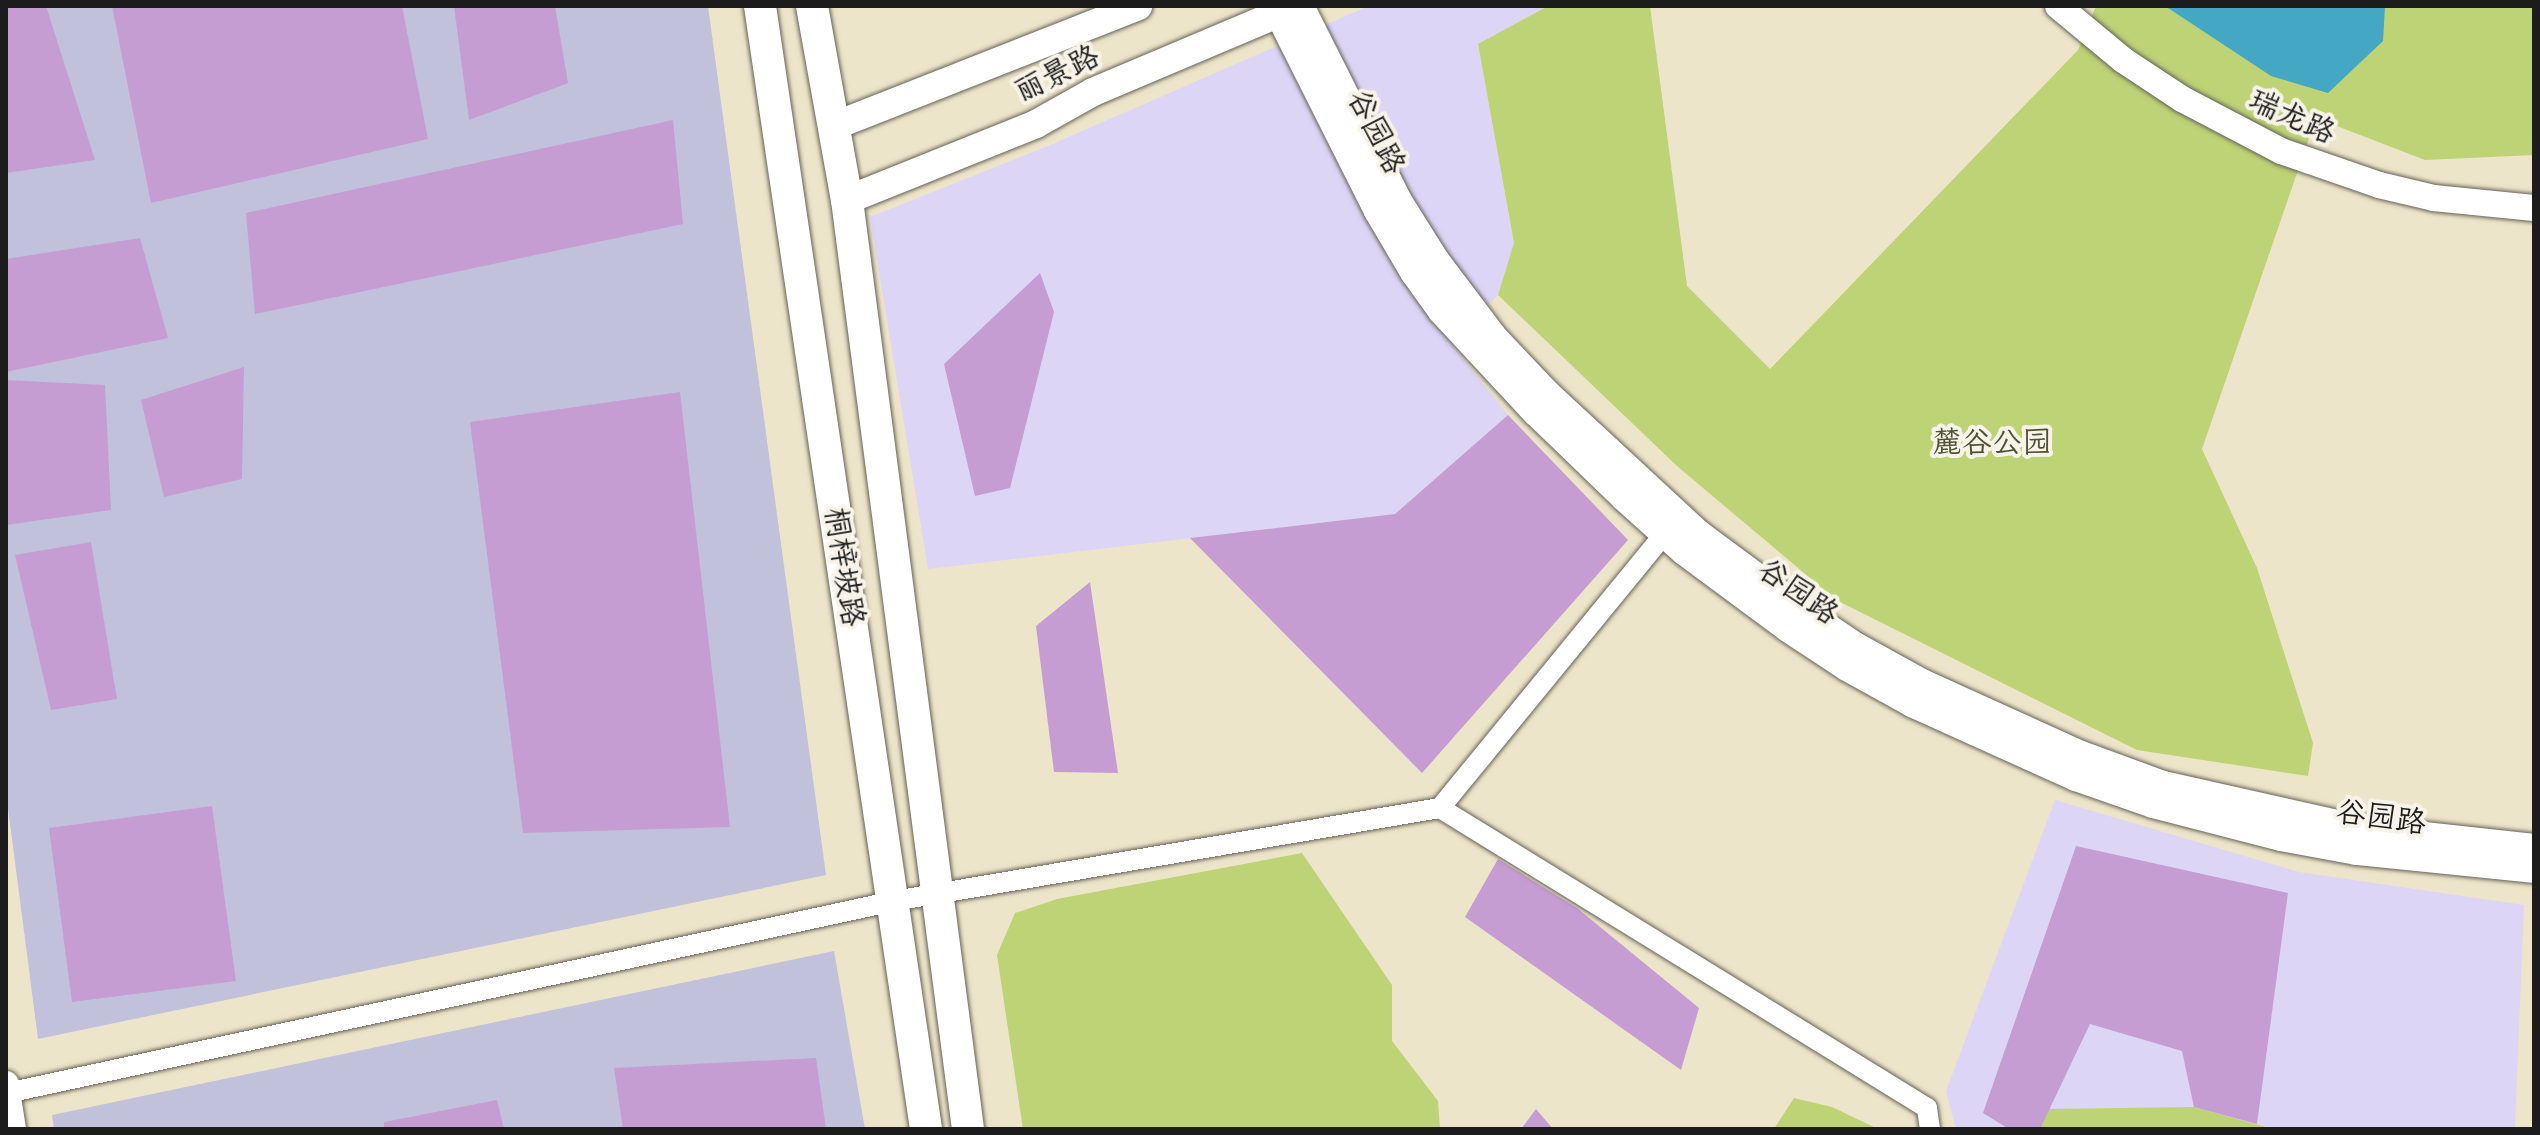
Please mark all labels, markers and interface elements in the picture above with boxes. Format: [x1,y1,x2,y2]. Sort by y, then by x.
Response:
street label: 丽景路 [1009,38,1105,110]
street label: 瑞龙路 [2244,82,2340,152]
street label: 谷园路 [1340,84,1412,180]
park label: 麓谷公园 [1932,425,2052,461]
street label: 桐梓坡路 [817,505,871,629]
street label: 谷园路 [1751,551,1845,633]
street label: 谷园路 [2334,794,2428,842]

